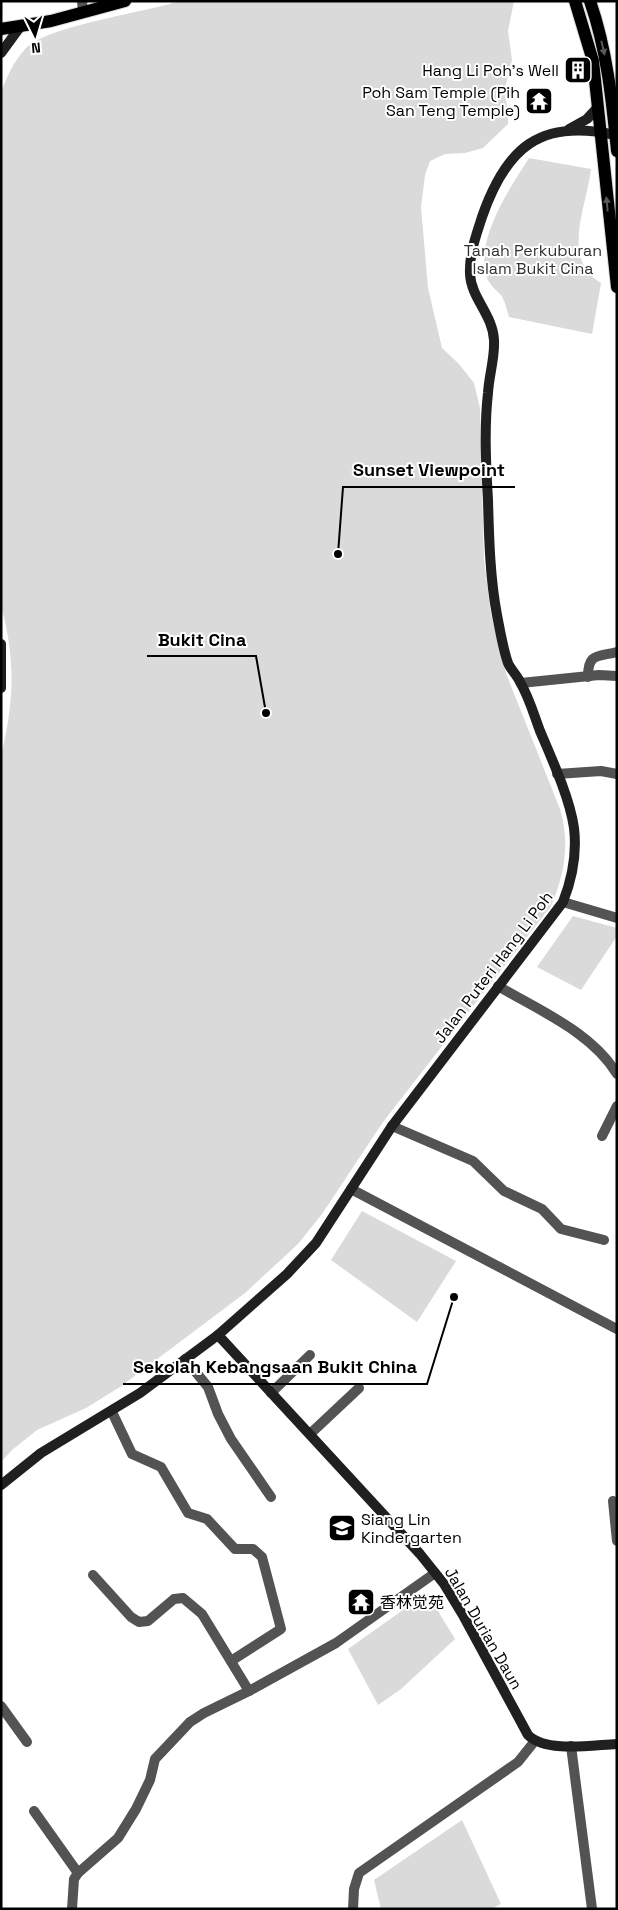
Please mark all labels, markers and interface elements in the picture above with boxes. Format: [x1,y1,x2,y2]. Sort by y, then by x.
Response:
north arrow [10,10,60,60]
text: N [31,39,42,57]
one-way arrow [599,40,607,56]
building icon: Hang Li Poh's Well [563,55,593,85]
place label: Hang Li Poh's Well [422,60,559,81]
place label: Poh Sam Temple (Pih San Teng Temple) [362,82,520,121]
temple icon: Poh Sam Temple (Pih San Teng Temple) [524,86,554,116]
one-way arrow [603,195,611,211]
park label: Tanah Perkuburan Islam Bukit Cina [464,240,602,279]
callout: Sunset Viewpoint [343,454,515,487]
text: Sunset Viewpoint [353,458,505,481]
callout: Bukit Cina [147,623,256,656]
text: Bukit Cina [158,628,247,651]
street label: Jalan Puteri Hang Li Poh [429,887,557,1048]
callout: Sekolah Kebangsaan Bukit China [123,1351,427,1384]
text: Sekolah Kebangsaan Bukit China [133,1355,418,1378]
place label: Siang Lin Kindergarten [361,1509,462,1548]
school or university icon: Siang Lin Kindergarten [327,1513,357,1543]
street label: Jalan Durian Daun [440,1563,527,1693]
temple icon: 香林觉苑 [346,1587,376,1617]
place label: 香林觉苑 [380,1592,444,1613]

